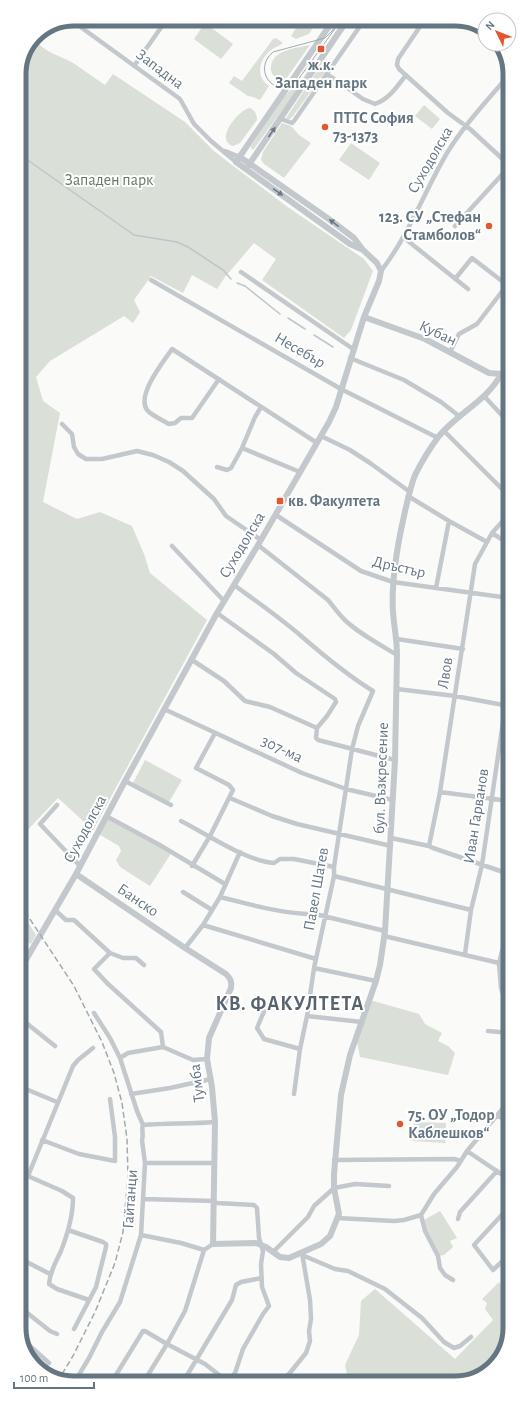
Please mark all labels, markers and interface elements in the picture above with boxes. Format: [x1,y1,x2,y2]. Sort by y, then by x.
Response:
north arrow [477,12,517,52]
text: N [483,19,497,32]
marker: ж.к. Западен парк [316,44,326,54]
street label: Западна [133,46,187,92]
place label: ж.к. Западен парк [275,57,367,91]
place label: ПТТС София 73-1373 [333,110,414,144]
marker: ПТТС София 73-1373 [320,122,330,132]
street label: Суходолска [405,124,456,196]
one-way arrow [268,127,276,137]
park label: Западен парк [65,172,154,188]
one-way arrow [273,188,284,196]
place label: 123. СУ „Стефан Стамболов“ [379,209,481,243]
one-way arrow [329,219,340,227]
marker: 123. СУ „Стефан Стамболов“ [484,221,494,231]
street label: Кубан [416,317,459,349]
street label: Несебър [272,329,328,371]
place label: кв. Факултета [288,493,381,510]
marker: кв. Факултета [275,496,285,506]
street label: Суходолска [216,509,269,581]
street label: Дръстър [371,553,427,581]
street label: Лвов [435,656,455,690]
street label: бул. Възкресение [371,722,392,834]
street label: 307-ма [259,732,305,766]
street label: Иван Гарванов [461,767,491,865]
street label: Суходолска [61,793,110,866]
street label: Павел Шатев [301,846,331,932]
street label: Банско [114,881,162,920]
district label: КВ. ФАКУЛТЕТА [216,994,364,1014]
street label: Тумба [187,1063,208,1103]
place label: 75. ОУ „Тодор Каблешков“ [408,1107,495,1141]
marker: 75. ОУ „Тодор Каблешков“ [395,1119,405,1129]
street label: Гайтанци [120,1169,140,1229]
scale bar [14,1364,94,1390]
text: 100 m [20,1372,48,1384]

